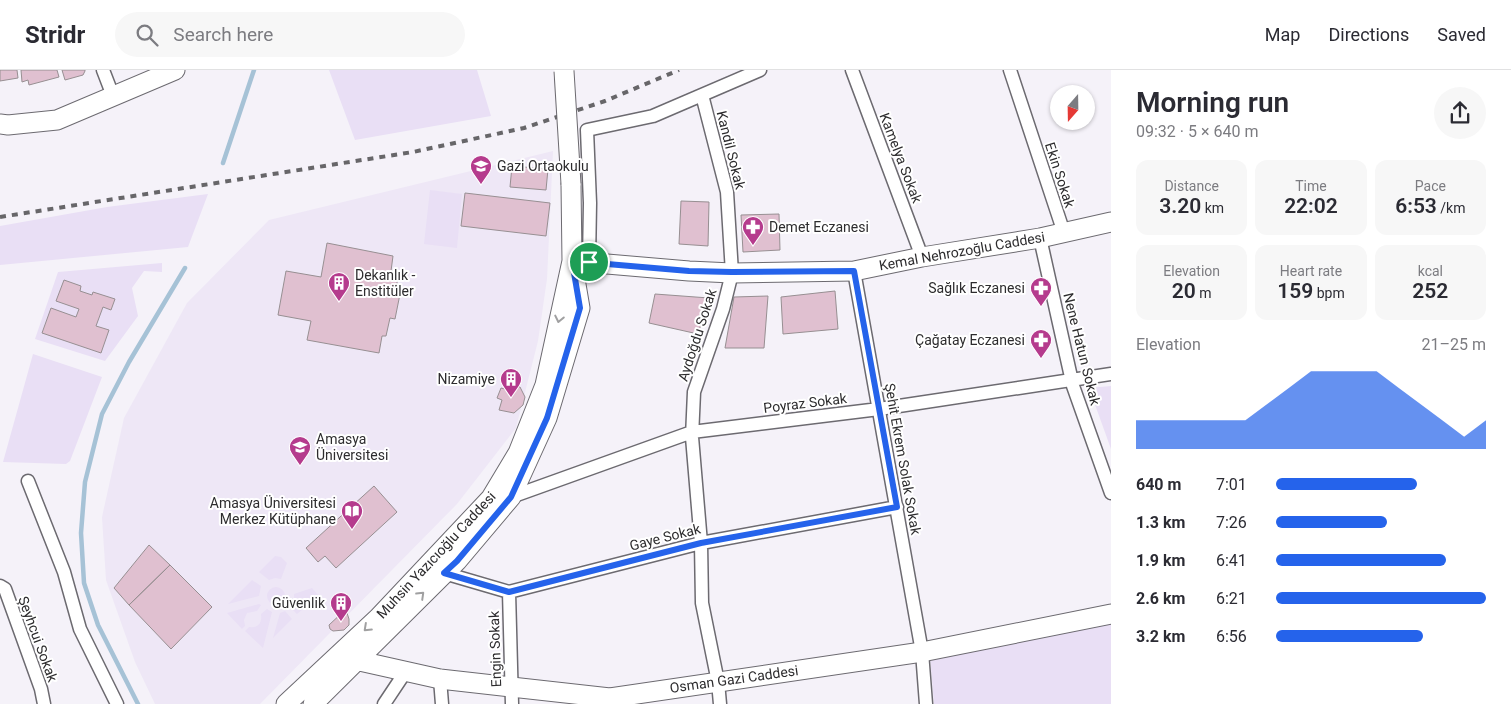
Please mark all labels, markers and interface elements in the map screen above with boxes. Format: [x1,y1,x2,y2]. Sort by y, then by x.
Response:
search box [115,12,465,57]
text: Stridr [25,21,85,49]
icon: search [133,21,161,49]
text: Search here [173,23,273,46]
text: Map [1265,24,1300,45]
text: Directions [1328,24,1409,45]
text: Saved [1437,24,1486,45]
north arrow [1050,85,1095,130]
map controls [1050,85,1095,130]
text: Morning run [1136,86,1289,119]
button: share [1434,87,1486,139]
street label: Kandil Sokak [714,109,749,192]
street label: Kamelya Sokak [876,111,926,206]
text: 09:32 · 5 × 640 m [1136,122,1258,141]
street label: Ekin Sokak [1042,140,1078,211]
school or university icon: Gazi Ortaokulu [469,154,493,185]
place label: Gazi Ortaokulu [497,158,589,174]
text: Distance [1164,178,1219,194]
text: Time [1295,178,1327,194]
text: Pace [1415,178,1446,194]
text: 3.20 [1159,194,1201,218]
text: 22:02 [1284,194,1338,218]
text: 6:53 [1395,194,1437,218]
text: km [1201,200,1224,216]
text: /km [1437,200,1466,216]
pharmacy icon: Demet Eczanesi [741,215,765,246]
place label: Demet Eczanesi [769,219,869,235]
street label: Kemal Nehrozoğlu Caddesi [878,229,1046,273]
pin [568,241,610,283]
icon: arrive [575,248,603,276]
text: Elevation [1163,263,1220,279]
text: Heart rate [1280,263,1342,279]
text: kcal [1418,263,1443,279]
place label: Dekanlık - Enstitüler [355,267,415,299]
building icon: Dekanlık - Enstitüler [327,271,351,302]
pharmacy icon: Sağlık Eczanesi [1029,276,1053,307]
text: 20 [1172,279,1196,303]
text: 159 [1277,279,1313,303]
text: 252 [1412,279,1448,303]
place label: Sağlık Eczanesi [928,280,1025,296]
text: m [1196,285,1212,301]
text: bpm [1313,285,1345,301]
street label: Aydoğdu Sokak [675,286,720,383]
street label: Nene Hatun Sokak [1060,291,1104,408]
one-way arrow [554,314,564,323]
pharmacy icon: Çağatay Eczanesi [1029,328,1053,359]
place label: Çağatay Eczanesi [915,332,1025,348]
text: Elevation [1136,335,1201,354]
text: 21–25 m [1422,335,1486,354]
building icon: Nizamiye [499,367,523,398]
place label: Nizamiye [437,371,495,387]
street label: Şehit Ekrem Solak Sokak [882,382,924,537]
street label: Poyraz Sokak [762,390,848,416]
place label: Amasya Üniversitesi [316,431,388,463]
school or university icon: Amasya Üniversitesi [288,435,312,466]
text: 640 m [1136,475,1181,494]
text: 7:01 [1216,475,1247,494]
street label: Muhsin Yazıcıoğlu Caddesi [373,488,499,622]
place label: Amasya Üniversitesi Merkez Kütüphane [210,495,336,527]
library icon: Amasya Üniversitesi Merkez Kütüphane [340,499,364,530]
text: 1.3 km [1136,513,1185,532]
text: 7:26 [1216,513,1247,532]
street label: Gaye Sokak [628,520,703,554]
text: 1.9 km [1136,551,1185,570]
text: 6:41 [1216,551,1247,570]
text: 2.6 km [1136,589,1185,608]
text: 6:21 [1216,589,1247,608]
building icon: Güvenlik [329,591,353,622]
one-way arrow [416,592,425,601]
street label: Şeyhcui Sokak [15,594,61,685]
place label: Güvenlik [272,595,326,611]
street label: Engin Sokak [486,610,504,687]
one-way arrow [364,622,373,631]
text: 3.2 km [1136,627,1185,646]
text: 6:56 [1216,627,1247,646]
street label: Osman Gazi Caddesi [669,662,799,696]

